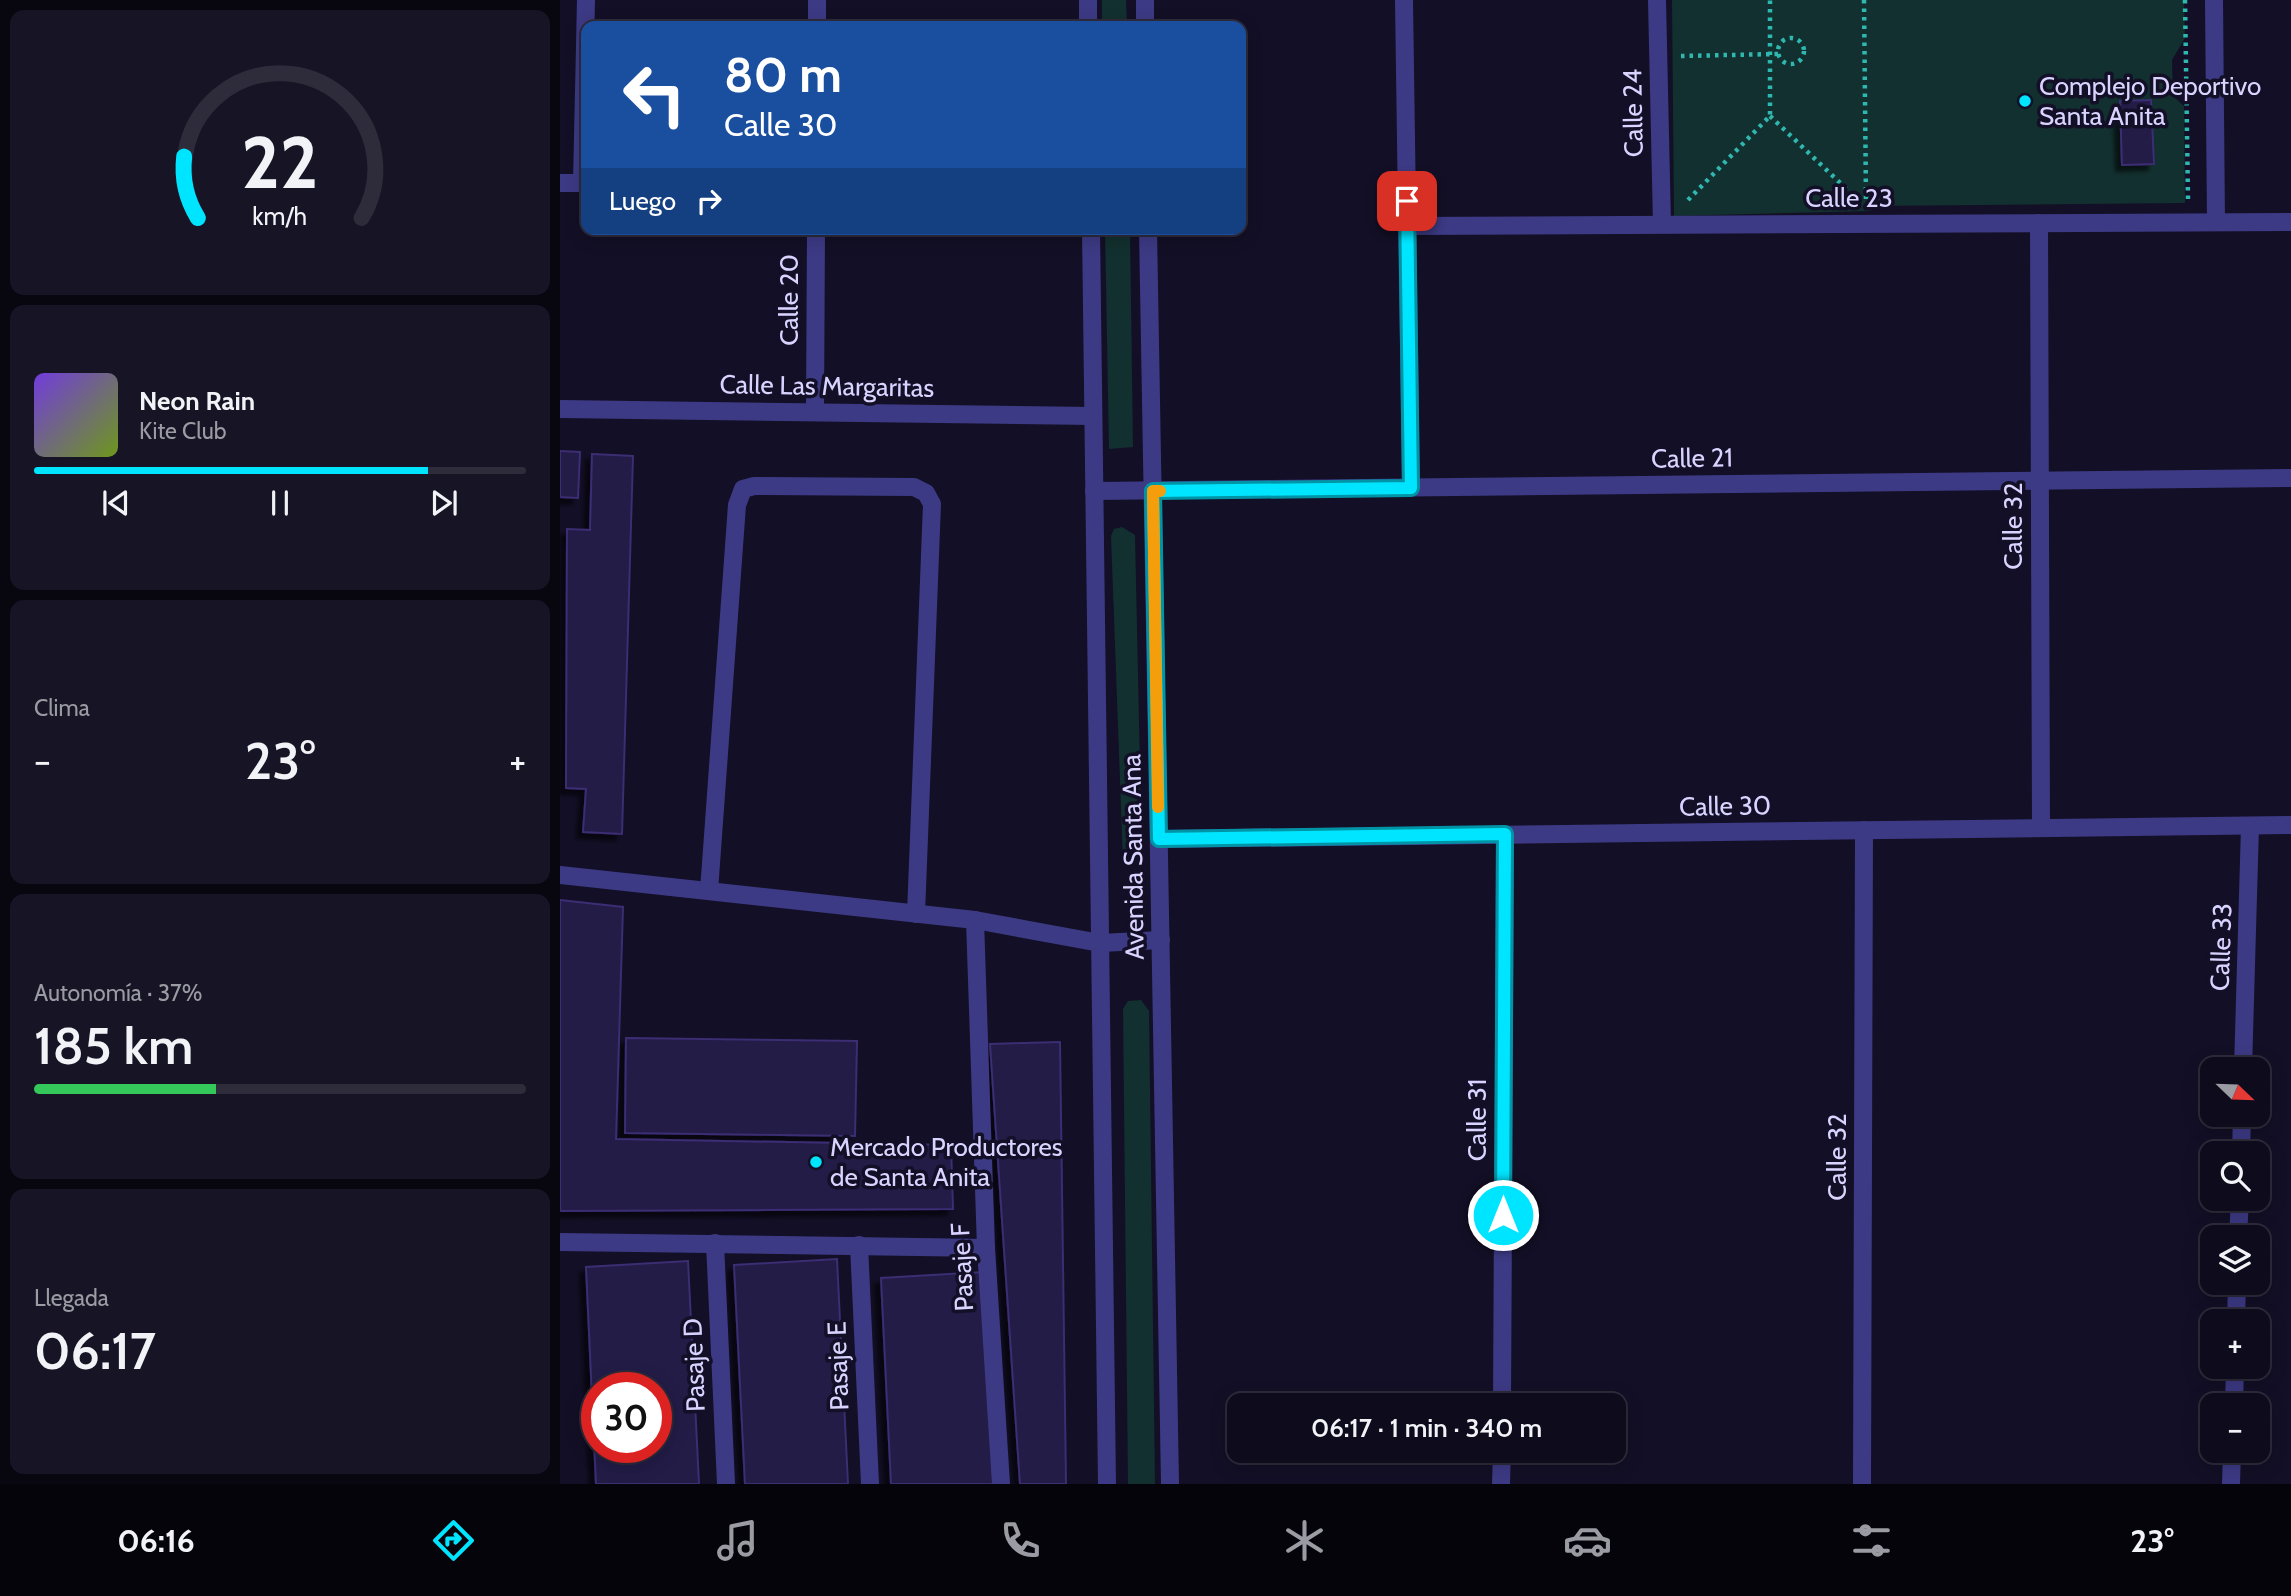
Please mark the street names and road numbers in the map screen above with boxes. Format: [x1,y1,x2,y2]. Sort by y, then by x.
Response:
street label: Calle 24 [1616,69,1650,157]
street label: Calle 23 [1805,182,1893,214]
street label: Calle 20 [773,254,805,346]
street label: Calle Las Margaritas [719,368,935,404]
street label: Calle 21 [1651,441,1733,475]
street label: Calle 32 [1997,482,2029,570]
street label: Avenida Santa Ana [1115,753,1151,960]
street label: Calle 30 [1679,789,1771,823]
street label: Calle 33 [2203,902,2239,992]
street label: Calle 31 [1461,1079,1493,1161]
street label: Calle 32 [1821,1113,1853,1201]
street label: Pasaje F [944,1222,980,1312]
street label: Pasaje D [676,1318,712,1412]
street label: Pasaje E [820,1321,856,1411]

